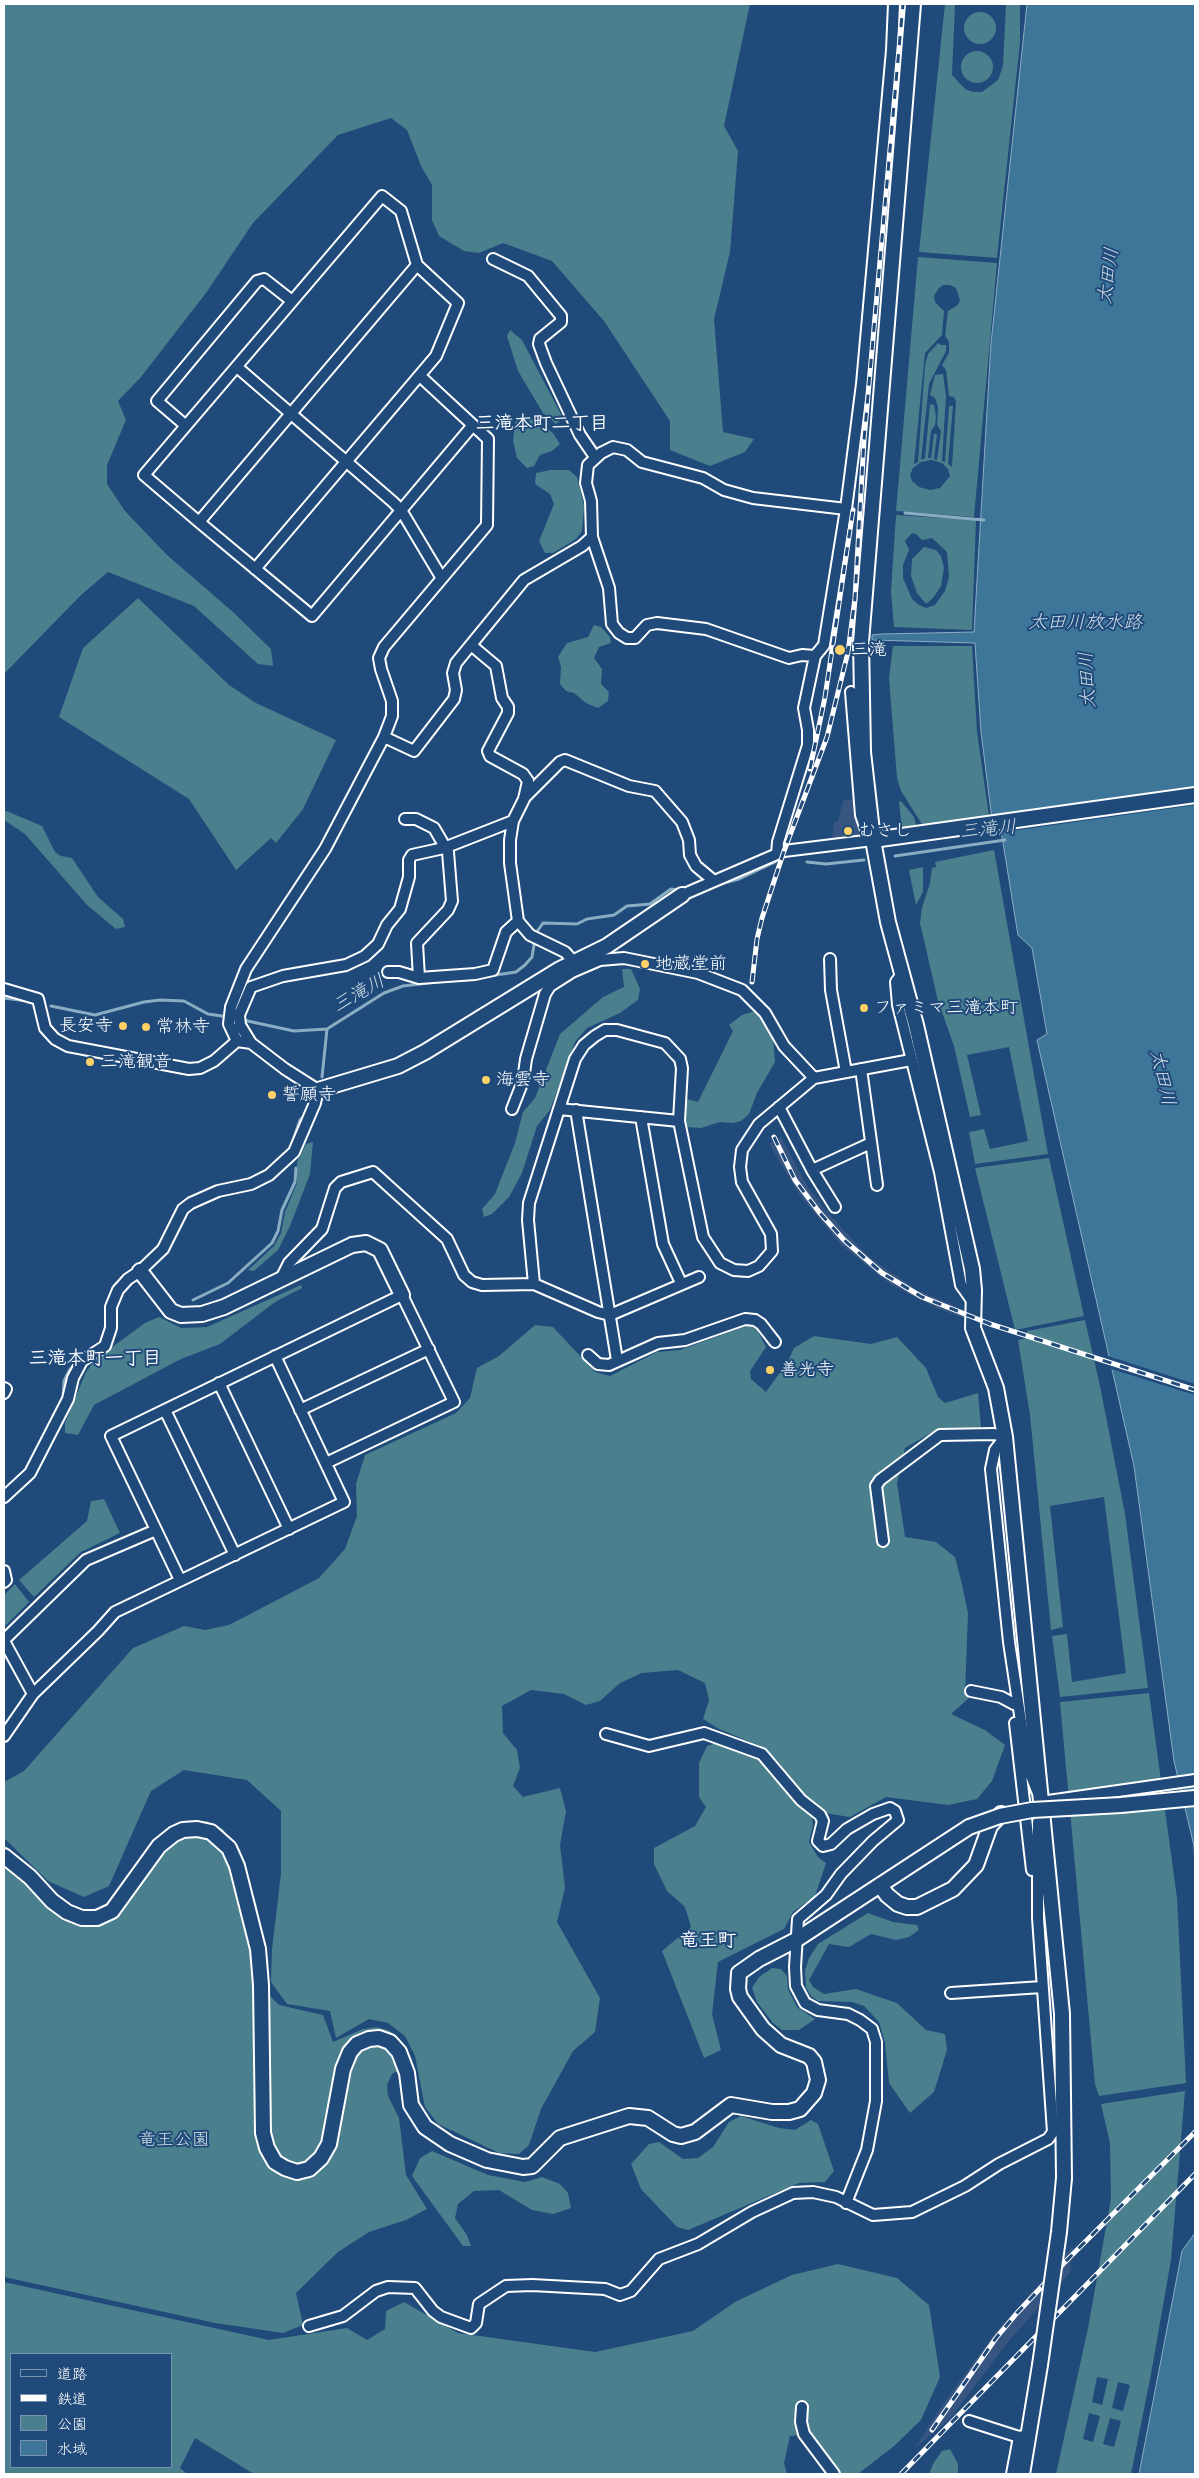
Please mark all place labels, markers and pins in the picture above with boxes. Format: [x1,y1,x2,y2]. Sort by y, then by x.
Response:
place label: 三滝 [851,639,887,661]
marker: 三滝 [833,643,847,657]
place label: むさし [858,820,912,842]
marker: むさし [842,825,854,837]
place label: 地蔵堂前 [655,953,727,975]
marker: 地蔵堂前 [639,958,651,970]
place label: ファミマ三滝本町 [874,997,1018,1019]
marker: ファミマ三滝本町 [858,1002,870,1014]
place label: 長安寺 [59,1015,113,1037]
place label: 常林寺 [156,1016,210,1038]
marker: 長安寺 [117,1020,129,1032]
marker: 常林寺 [140,1021,152,1033]
place label: 三滝観音 [100,1051,172,1073]
marker: 三滝観音 [84,1056,96,1068]
place label: 海雲寺 [496,1069,550,1091]
marker: 海雲寺 [480,1074,492,1086]
place label: 誓願寺 [282,1084,336,1106]
marker: 誓願寺 [266,1089,278,1101]
place label: 善光寺 [780,1359,834,1381]
marker: 善光寺 [764,1364,776,1376]

